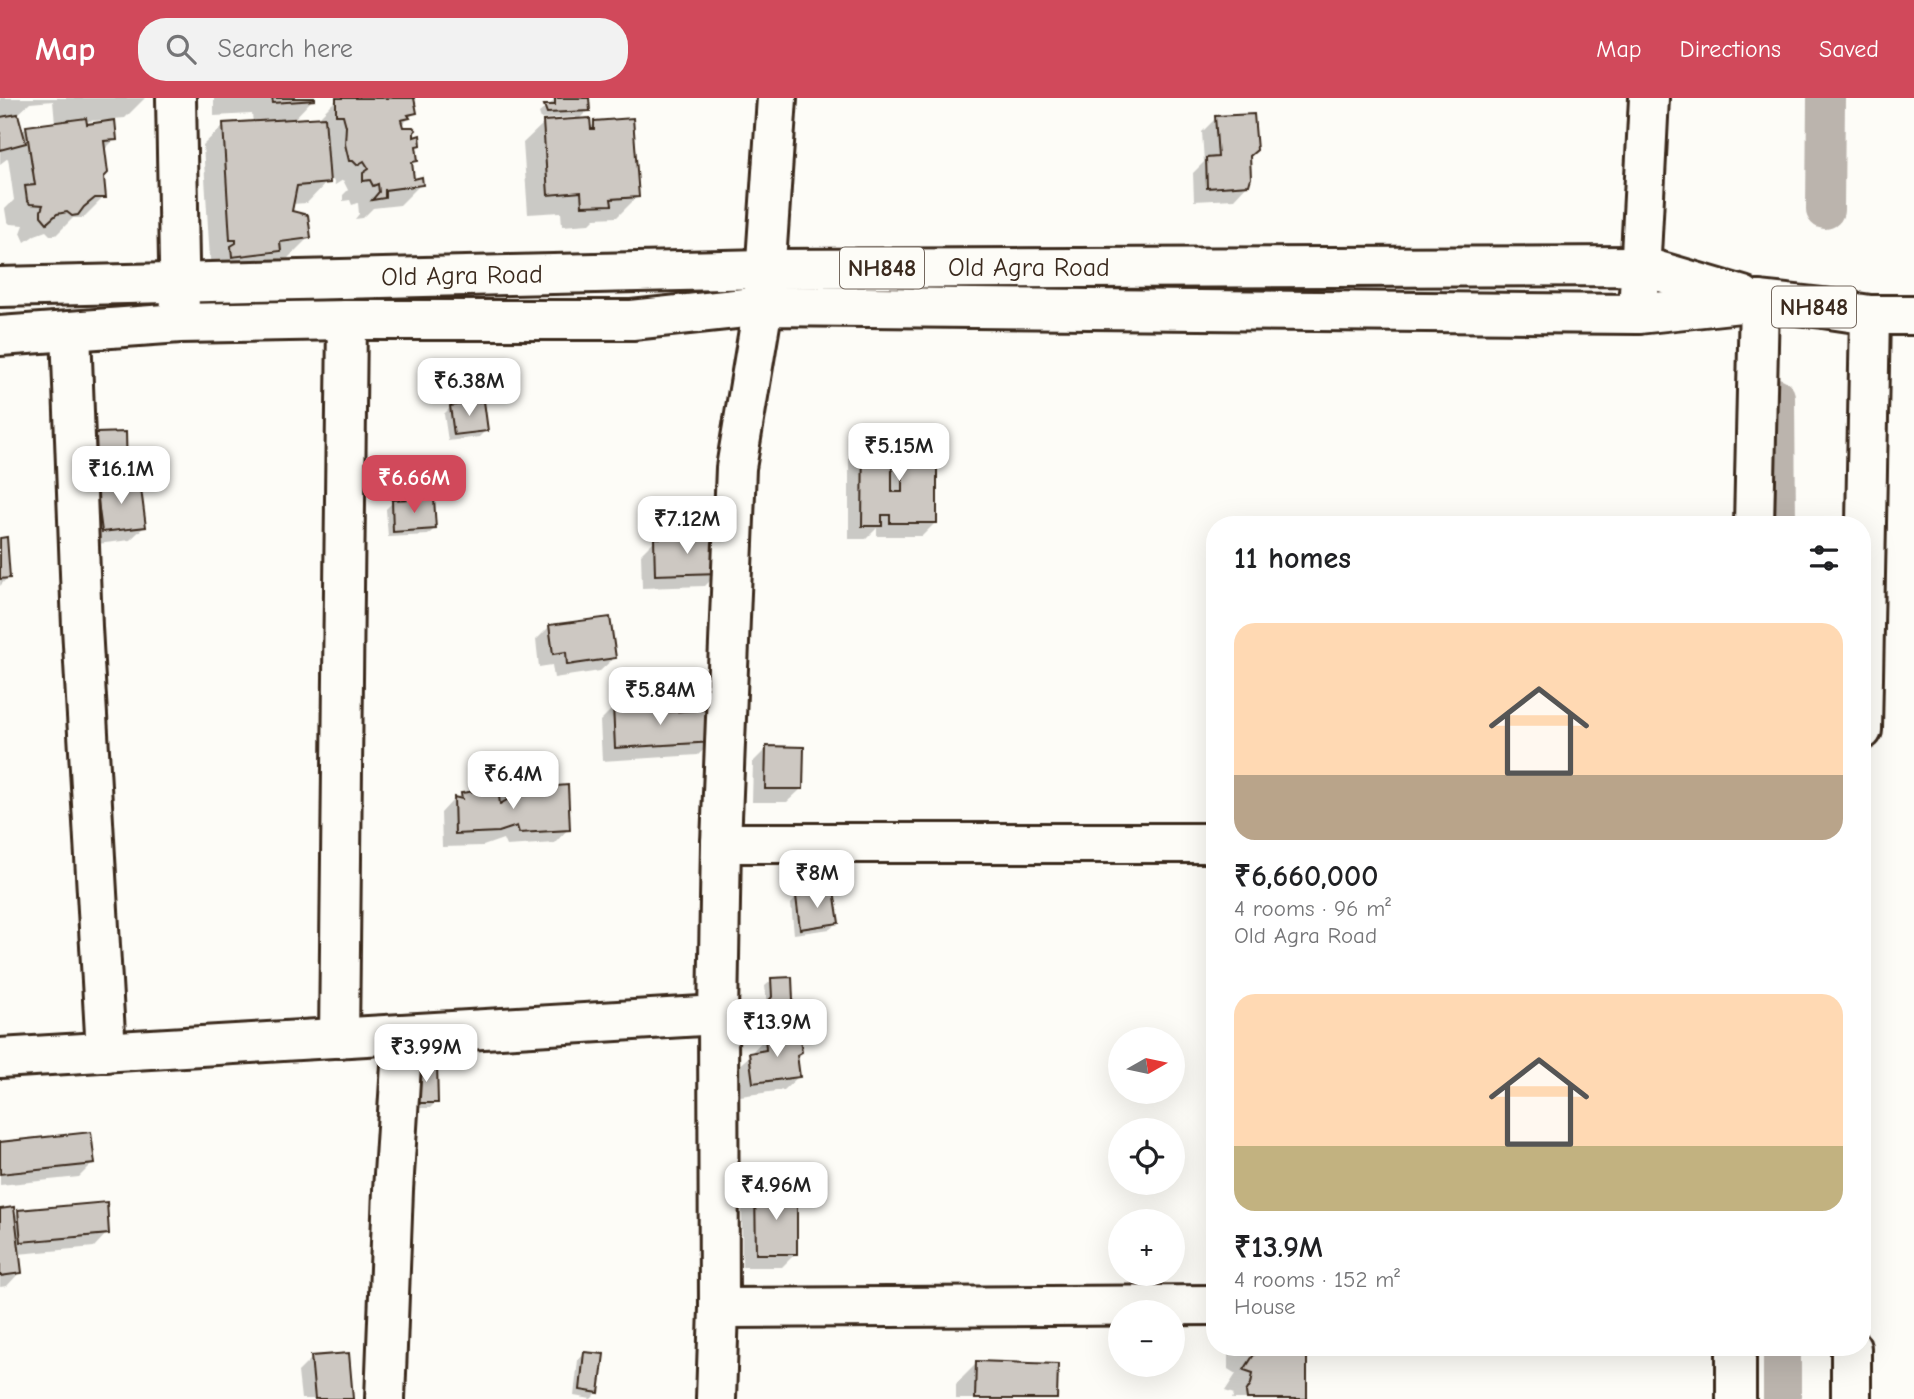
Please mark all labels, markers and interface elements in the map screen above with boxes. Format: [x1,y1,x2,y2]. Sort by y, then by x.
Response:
search box [138,18,628,81]
text: Map [35,30,96,68]
icon: search [162,30,200,68]
text: Search here [218,34,353,64]
text: Map [1596,35,1642,63]
text: Directions [1680,35,1781,63]
text: Saved [1819,35,1879,63]
road number: NH848 [840,248,924,288]
street label: Old Agra Road [948,253,1110,283]
street label: Old Agra Road [381,260,543,292]
road number: NH848 [1772,286,1856,328]
pin: ₹6.38M [412,358,526,418]
text: ₹6.38M [433,367,505,394]
pin: ₹5.15M [842,424,956,483]
text: ₹5.15M [864,432,934,459]
pin: ₹16.1M [64,446,178,506]
text: ₹16.1M [88,455,154,482]
pin: ₹6.66M [357,456,471,515]
text: ₹6.66M [378,464,450,491]
pin: ₹7.12M [630,496,744,556]
text: ₹7.12M [654,505,720,532]
icon: filters [1805,539,1843,577]
text: 11 homes [1234,541,1351,576]
pin: ₹5.84M [603,668,717,727]
icon: home [1476,668,1602,794]
text: ₹5.84M [625,676,695,703]
pin: ₹6.4M [464,752,562,811]
text: ₹6.4M [484,760,542,787]
pin: ₹8M [783,850,851,910]
text: ₹8M [795,859,839,886]
text: ₹6,660,000 [1234,859,1378,894]
text: 4 rooms · 96 m² [1234,895,1391,922]
text: Old Agra Road [1234,922,1377,949]
pin: ₹13.9M [720,1000,834,1059]
text: ₹13.9M [743,1008,811,1035]
pin: ₹3.99M [369,1024,483,1084]
north arrow [1108,1027,1185,1104]
map controls [1108,1027,1185,1377]
text: ₹3.99M [390,1033,462,1060]
icon: home [1476,1039,1602,1165]
button: locate [1108,1118,1185,1195]
pin: ₹4.96M [719,1162,833,1222]
text: ₹4.96M [741,1171,811,1198]
button: + [1108,1209,1185,1286]
text: ₹13.9M [1234,1230,1323,1265]
text: 4 rooms · 152 m² [1234,1266,1400,1293]
text: House [1234,1293,1296,1320]
button: − [1108,1300,1185,1377]

